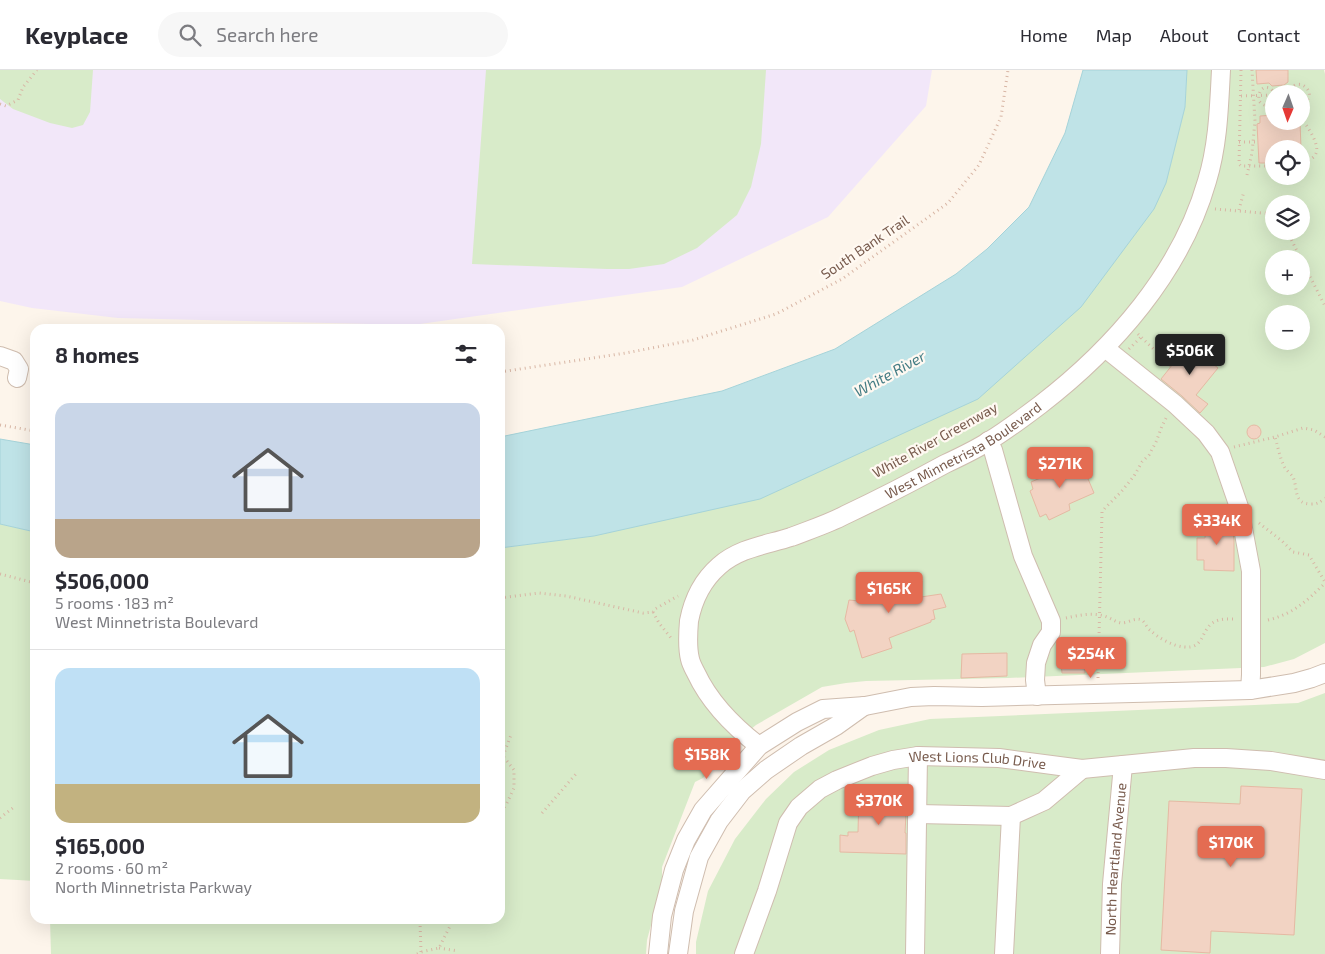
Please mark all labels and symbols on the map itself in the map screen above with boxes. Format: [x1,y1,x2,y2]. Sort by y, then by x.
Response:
north arrow [1265,85,1310,130]
street label: South Bank Trail [818,210,913,282]
pin: $506K [1155,334,1225,376]
water label: White River [851,346,929,400]
street label: White River Greenway [869,398,1001,481]
street label: West Minnetrista Boulevard [882,398,1045,502]
pin: $271K [1025,446,1095,489]
pin: $334K [1182,504,1252,546]
pin: $165K [854,572,924,614]
pin: $254K [1056,636,1126,679]
pin: $158K [672,738,742,780]
street label: West Lions Club Drive [907,747,1047,772]
street label: North Heartland Avenue [1102,782,1129,936]
pin: $370K [844,784,914,826]
pin: $170K [1196,826,1266,868]

